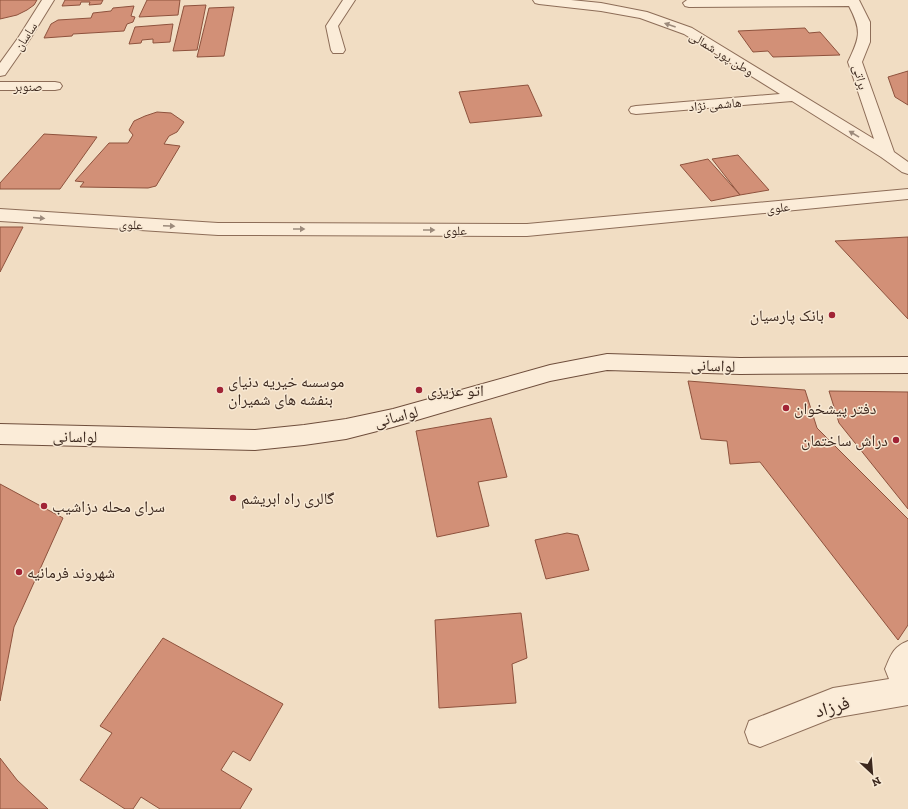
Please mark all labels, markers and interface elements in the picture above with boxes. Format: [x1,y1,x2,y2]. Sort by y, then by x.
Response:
street label: ساسان [10,19,41,54]
one-way arrow [664,21,676,27]
street label: وطن پور شمالی [686,28,757,80]
street label: براتی [849,63,871,91]
street label: صنوبر [13,79,42,95]
street label: هاشمی نژاد [688,95,742,115]
one-way arrow [849,130,859,138]
street label: علوی [765,199,791,217]
one-way arrow [33,215,45,221]
street label: علوی [119,216,144,234]
one-way arrow [163,223,176,229]
street label: علوی [443,223,467,239]
one-way arrow [293,226,306,232]
one-way arrow [423,227,436,233]
place label: بانک پارسیان [750,306,824,326]
marker: بانک پارسیان [827,310,837,320]
street label: لواسانی [690,355,736,377]
place label: موسسه خیریه دنیای بنفشه های شمیران [228,372,344,410]
place label: اتو عزیزی [427,381,484,401]
marker: موسسه خیریه دنیای بنفشه های شمیران [215,385,225,395]
marker: اتو عزیزی [414,385,424,395]
place label: دفتر پیشخوان [794,399,876,419]
street label: لواسانی [372,402,420,432]
marker: دفتر پیشخوان [781,403,791,413]
street label: لواسانی [52,427,97,447]
place label: دراش ساختمان [801,431,888,451]
marker: دراش ساختمان [891,435,901,445]
place label: گالری راه ابریشم [241,489,335,509]
marker: گالری راه ابریشم [228,493,238,503]
place label: سرای محله دزاشیب [52,497,165,517]
marker: سرای محله دزاشیب [39,501,49,511]
place label: شهروند فرمانیه [27,563,115,582]
marker: شهروند فرمانیه [14,567,24,577]
street label: فرزاد [812,691,852,722]
north arrow [852,753,892,793]
text: N [869,774,883,789]

